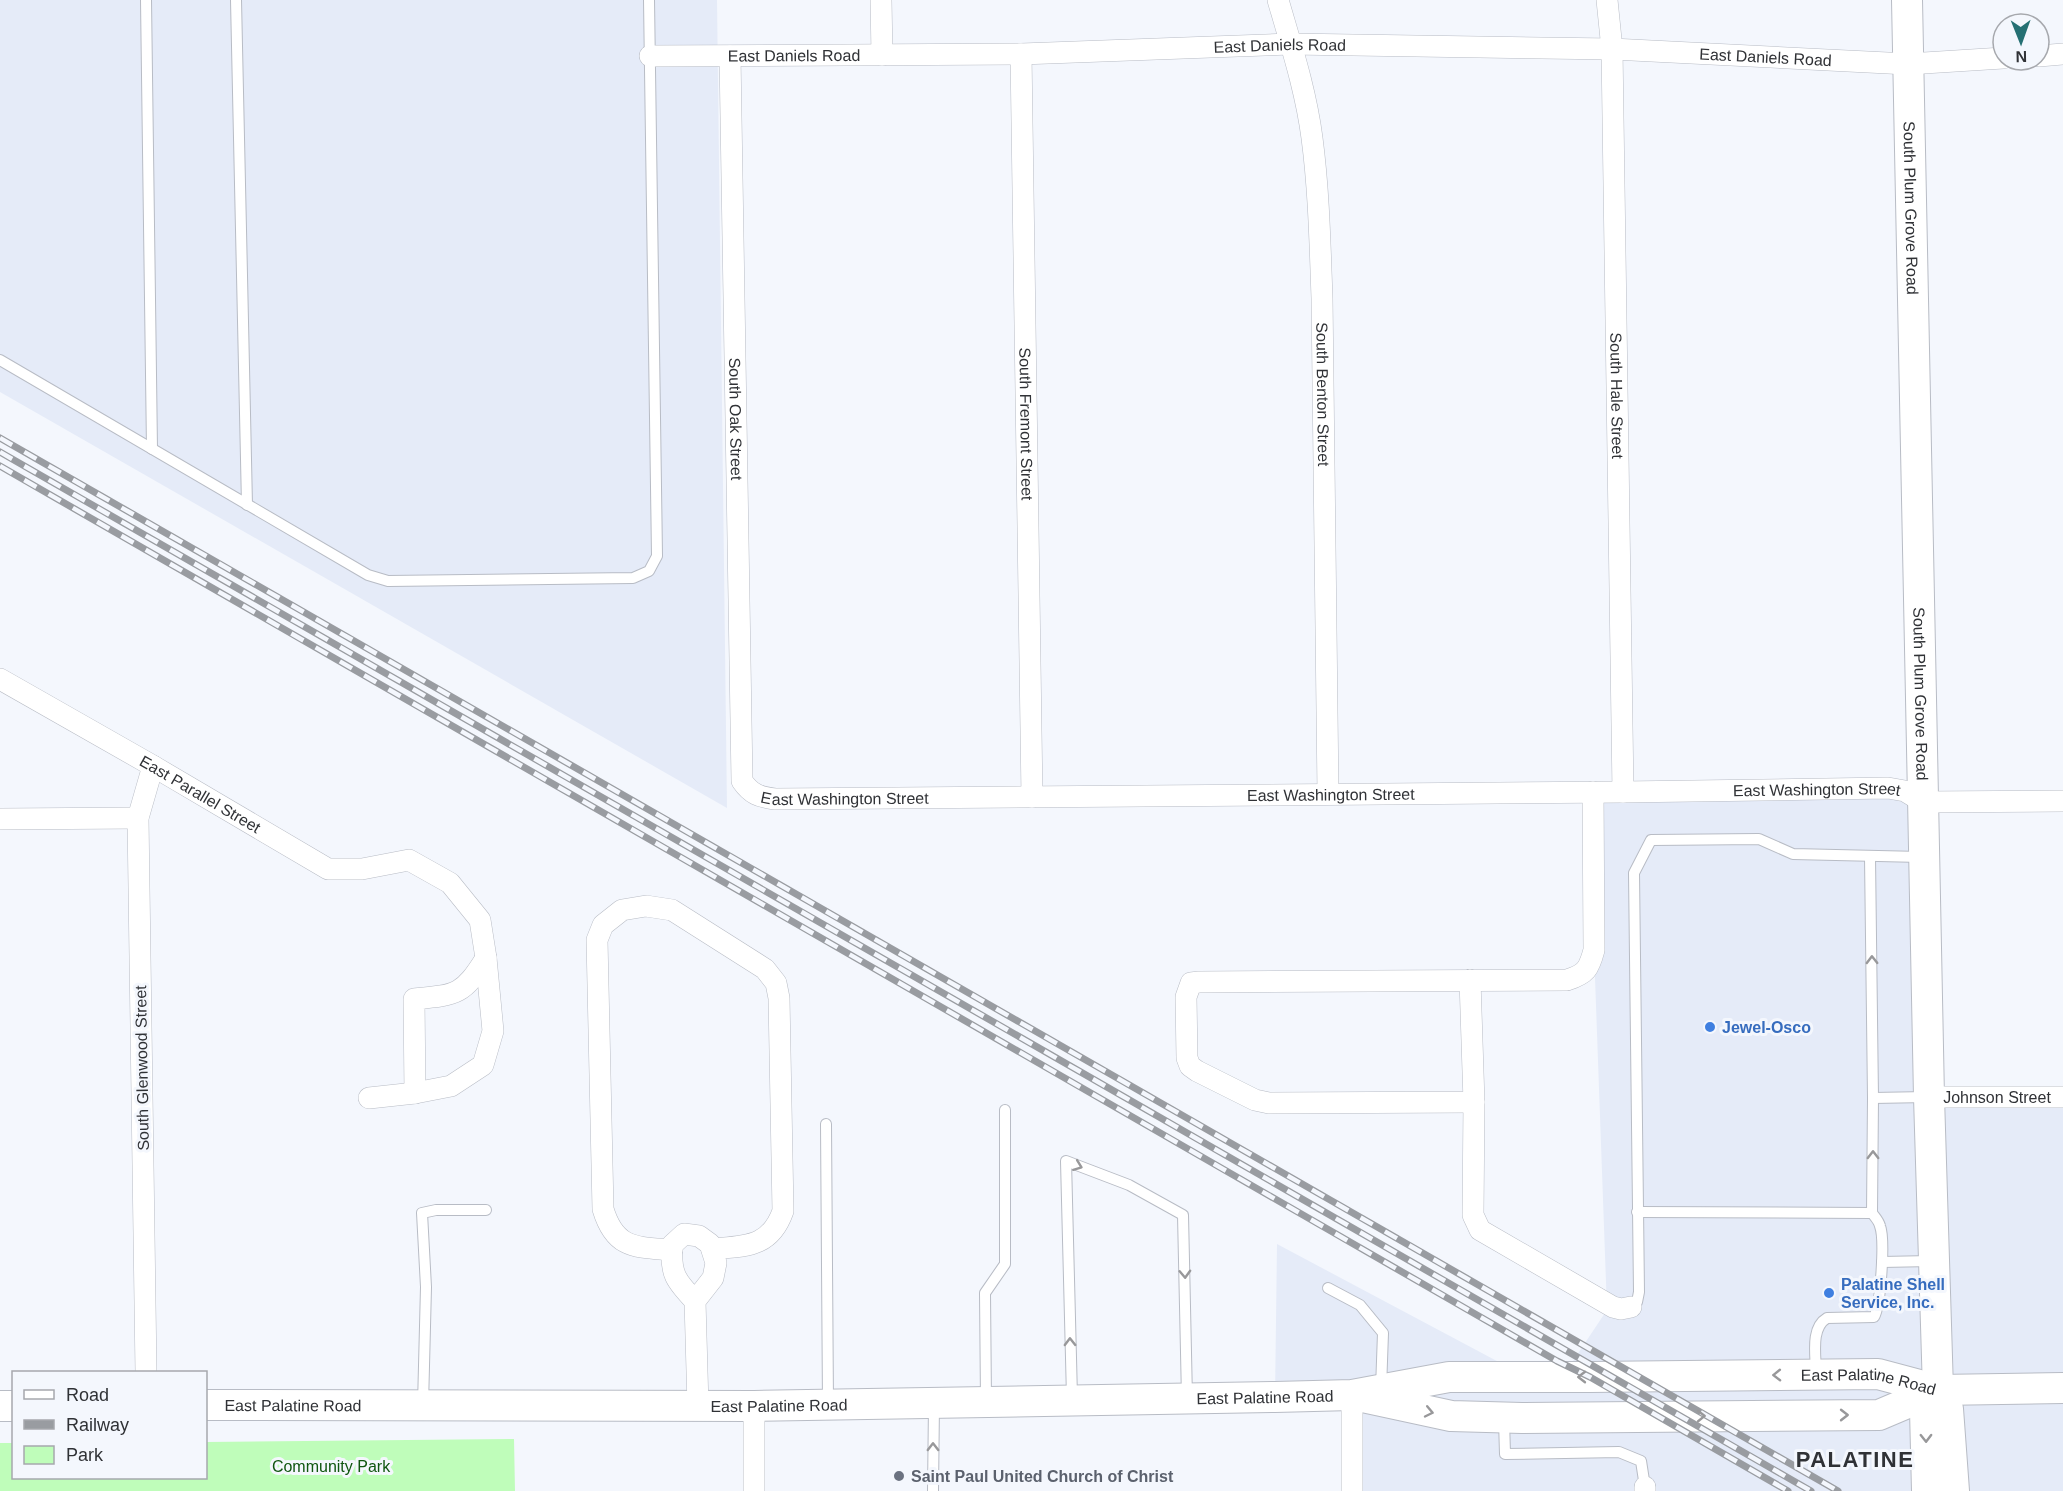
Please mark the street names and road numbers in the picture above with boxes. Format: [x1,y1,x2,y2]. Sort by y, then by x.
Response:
street label: East Daniels Road [1213,35,1346,55]
street label: East Daniels Road [1699,45,1832,69]
street label: East Daniels Road [728,46,860,64]
street label: South Plum Grove Road [1901,121,1921,295]
street label: South Benton Street [1314,322,1333,467]
street label: South Hale Street [1608,332,1627,460]
street label: South Fremont Street [1017,347,1036,501]
street label: South Oak Street [726,357,746,481]
street label: South Plum Grove Road [1911,607,1931,781]
street label: East Parallel Street [137,752,264,836]
street label: East Washington Street [1733,779,1902,799]
street label: East Washington Street [1247,785,1415,804]
street label: East Washington Street [759,788,929,808]
street label: South Glenwood Street [132,985,152,1151]
street label: Johnson Street [1943,1089,2051,1106]
street label: East Palatine Road [1801,1366,1938,1398]
street label: East Palatine Road [1196,1387,1334,1407]
street label: East Palatine Road [710,1396,848,1415]
street label: East Palatine Road [224,1397,362,1414]

